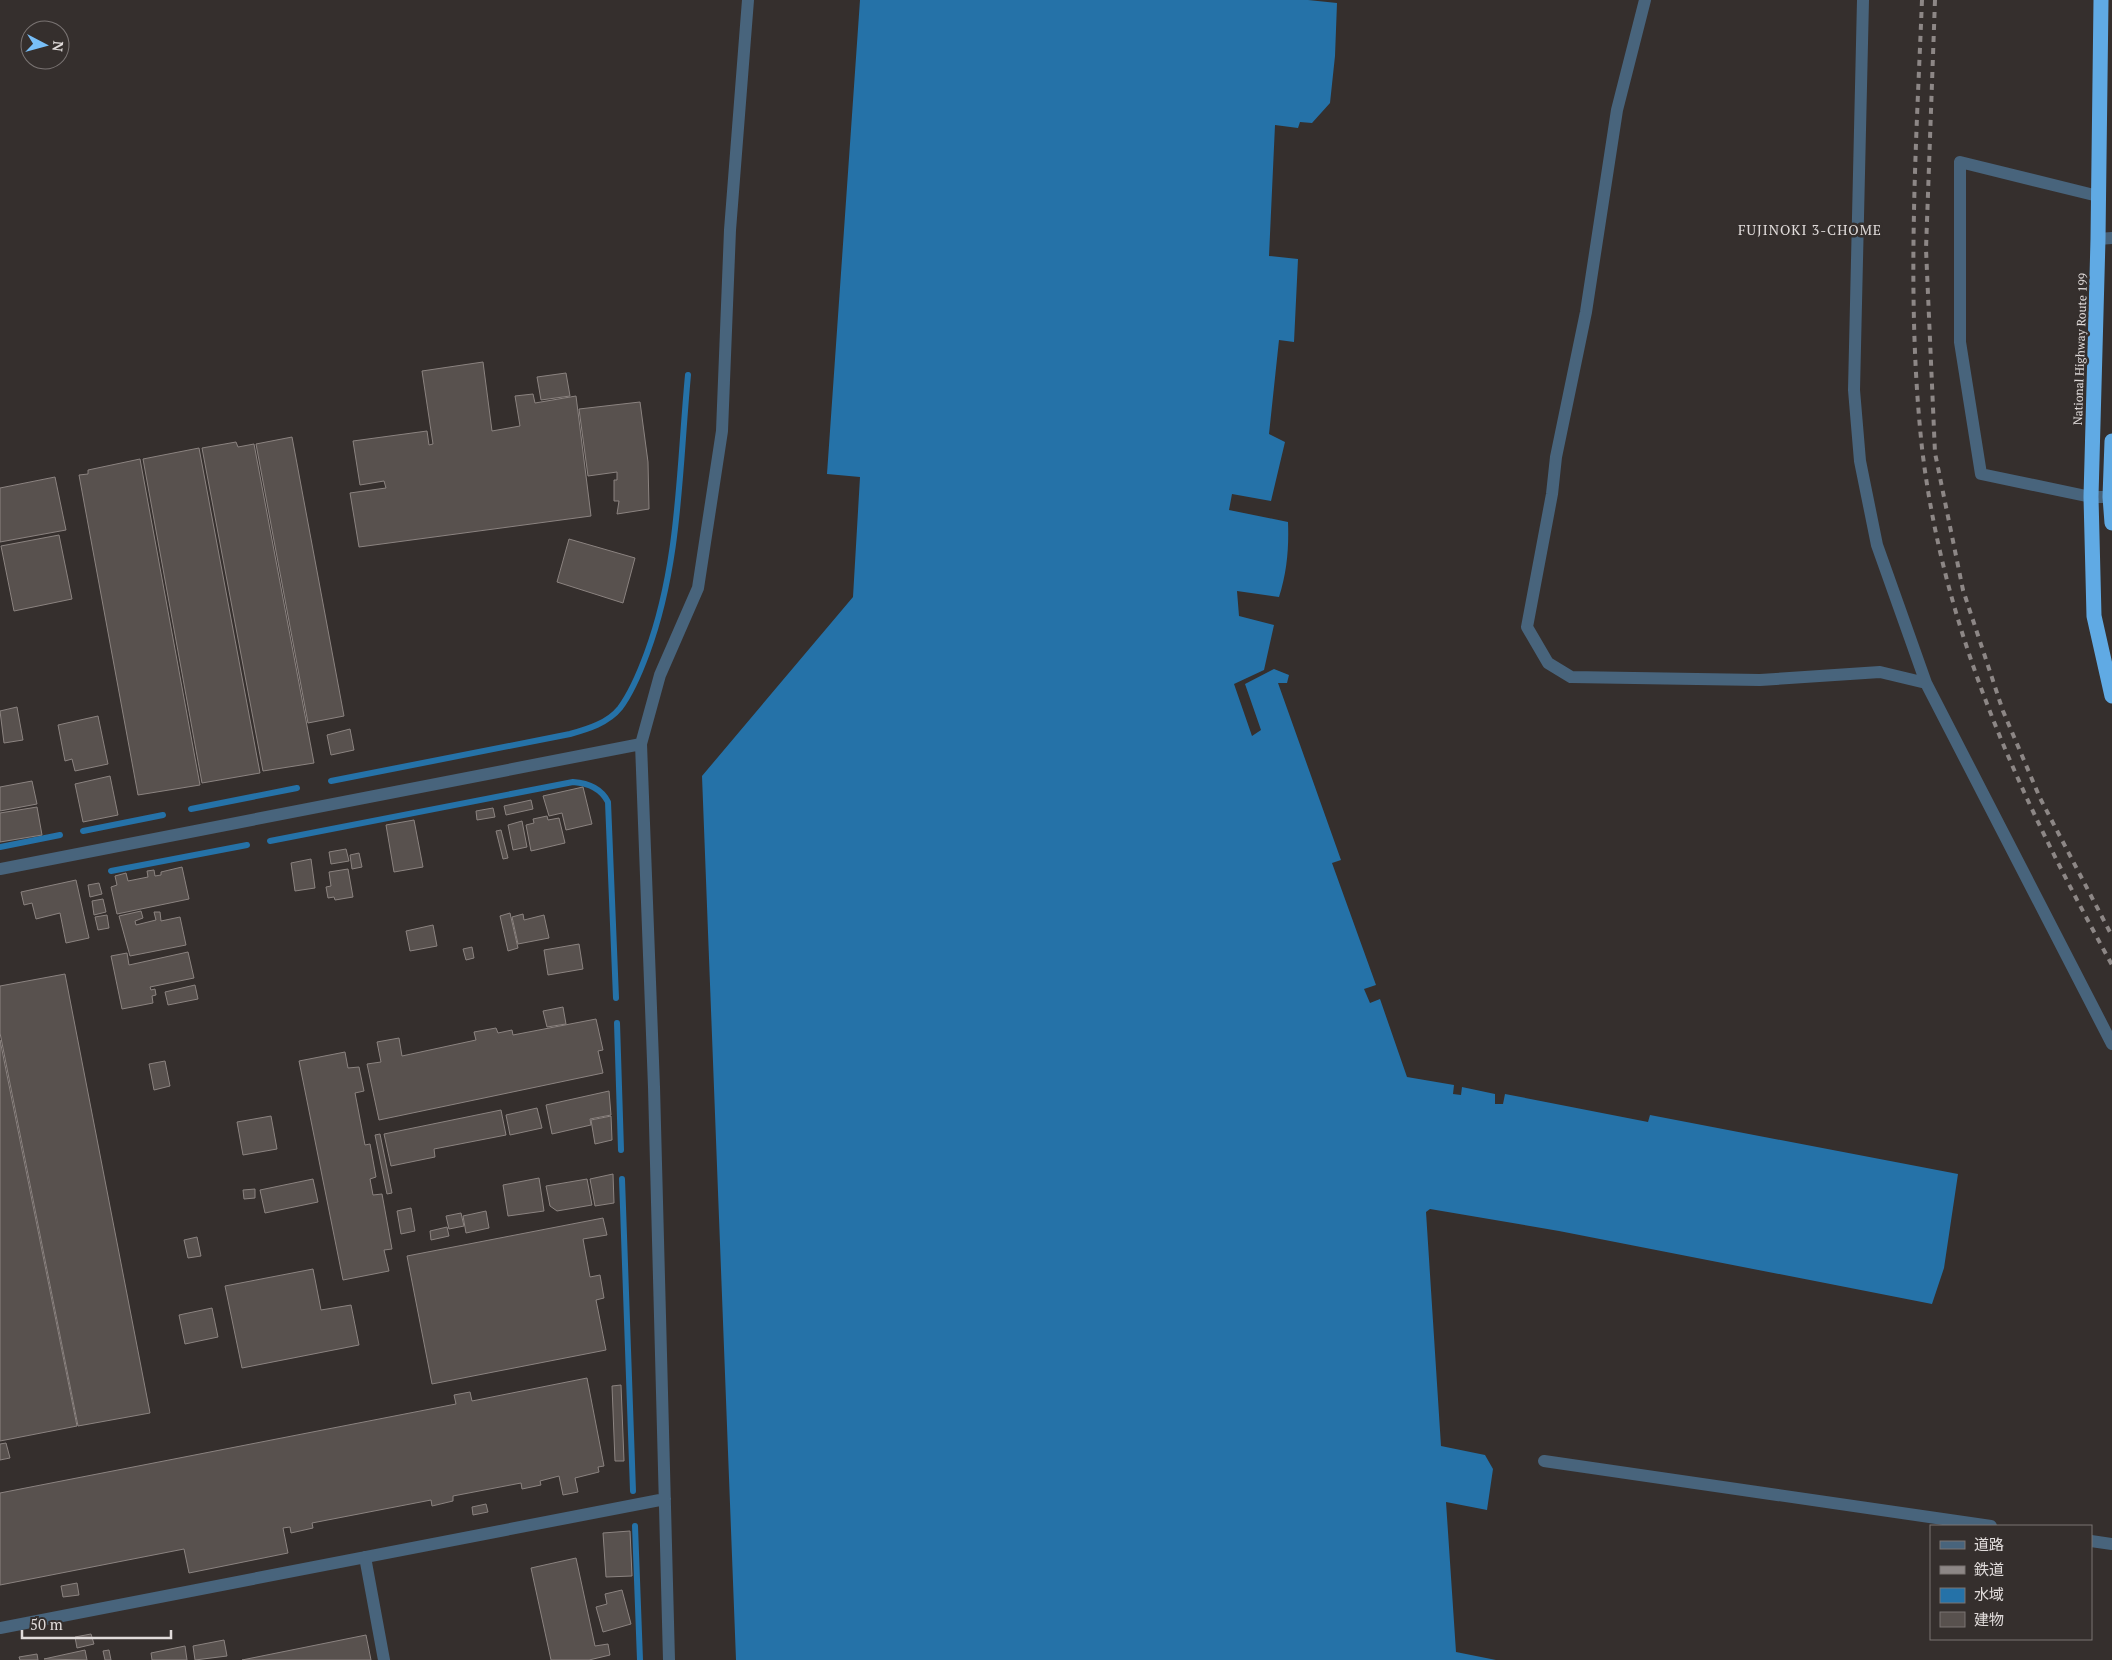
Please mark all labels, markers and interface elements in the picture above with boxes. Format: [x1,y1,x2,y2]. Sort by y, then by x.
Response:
north arrow [20,20,70,70]
text: N [48,40,68,53]
district label: FUJINOKI 3-CHOME [1738,220,1882,239]
street label: National Highway Route 199 [2070,273,2090,425]
legend [1930,1525,2092,1640]
text: 道路 [1974,1534,2004,1554]
text: 鉄道 [1974,1559,2004,1579]
text: 水域 [1974,1584,2004,1604]
scale bar [22,1608,171,1640]
text: 建物 [1974,1609,2004,1629]
text: 50 m [30,1614,63,1634]

